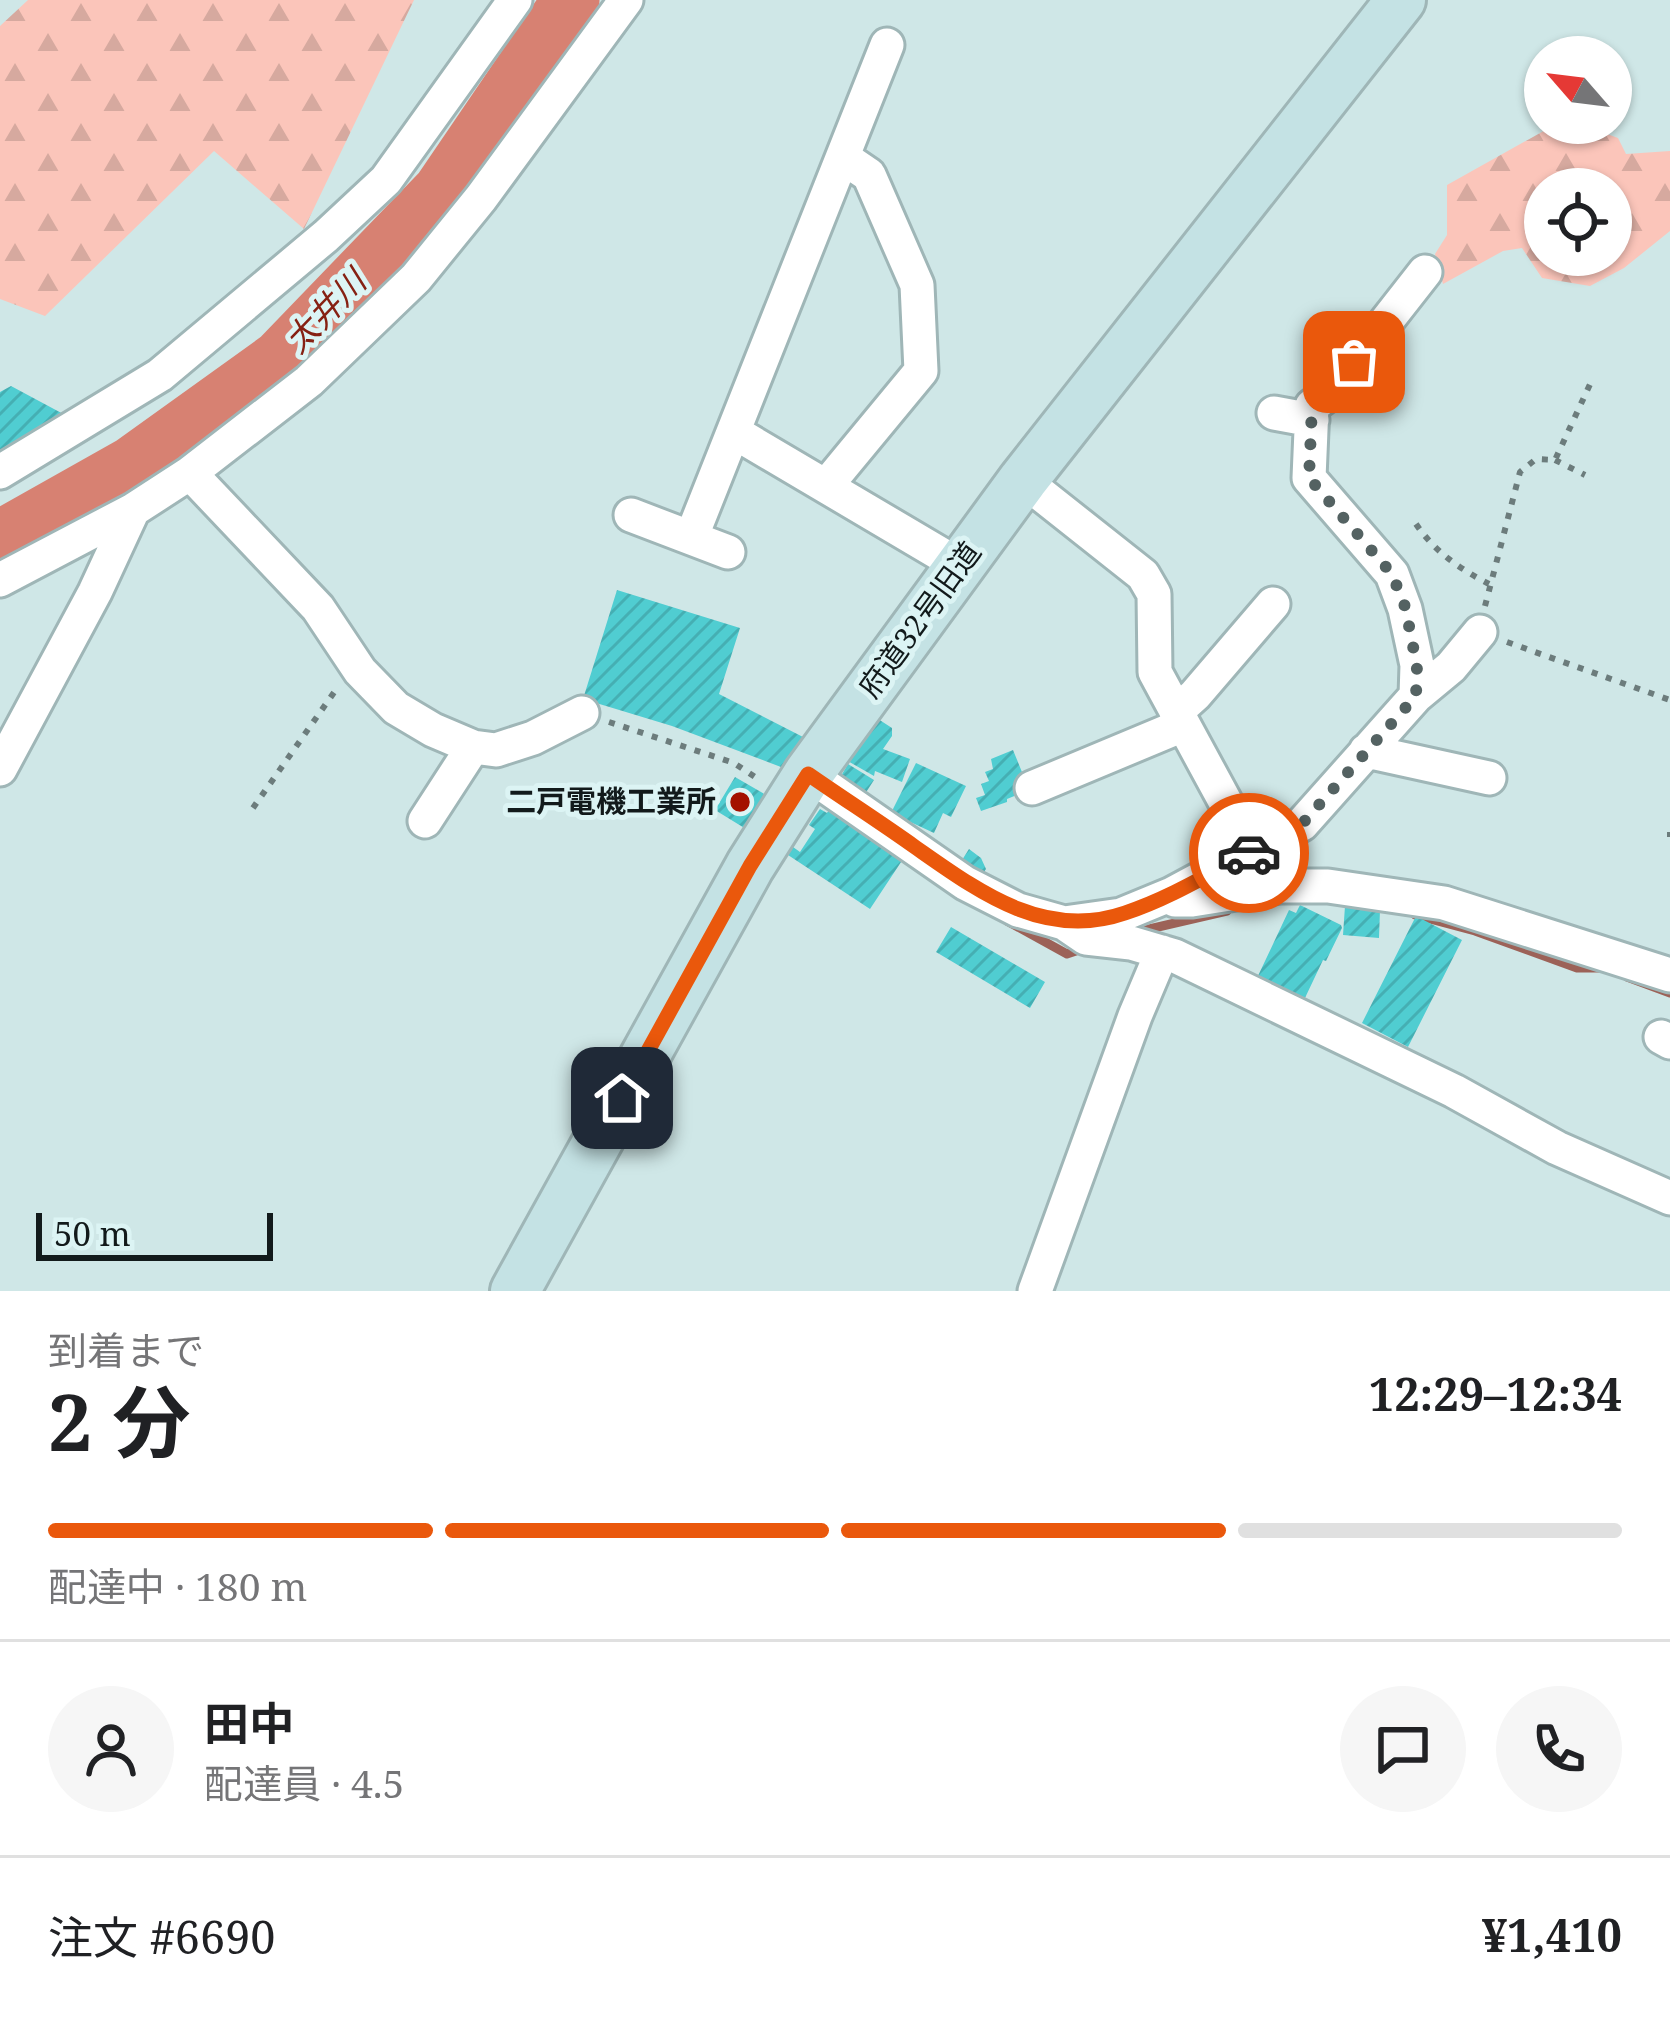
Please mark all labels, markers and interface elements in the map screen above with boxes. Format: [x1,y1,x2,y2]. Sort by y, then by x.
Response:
north arrow [1524,36,1632,144]
map controls [1524,36,1632,276]
button: locate [1524,168,1632,276]
water label: 太井川 [274,257,377,362]
pin [1303,311,1405,413]
icon: bag [1321,329,1387,395]
street label: 府道32号旧道 [848,533,989,705]
place label: 二戸電機工業所 [506,780,716,821]
marker: 二戸電機工業所 [727,789,753,815]
courier [1189,793,1309,913]
icon: car [1216,820,1282,886]
pin [571,1047,673,1149]
icon: home [589,1065,655,1131]
scale bar [36,1207,273,1260]
text: 50 m [54,1211,131,1256]
text: 到着まで [48,1323,204,1376]
text: 12:29–12:34 [1369,1363,1622,1424]
text: 2 分 [48,1368,190,1474]
text: 配達中 · 180 m [48,1559,307,1612]
button: person [48,1686,174,1812]
button: chat [1340,1686,1466,1812]
button: phone [1496,1686,1622,1812]
text: 田中 [204,1692,294,1753]
text: 配達員 · 4.5 [204,1756,404,1809]
text: ¥1,410 [1482,1904,1622,1965]
text: 注文 #6690 [48,1906,275,1967]

